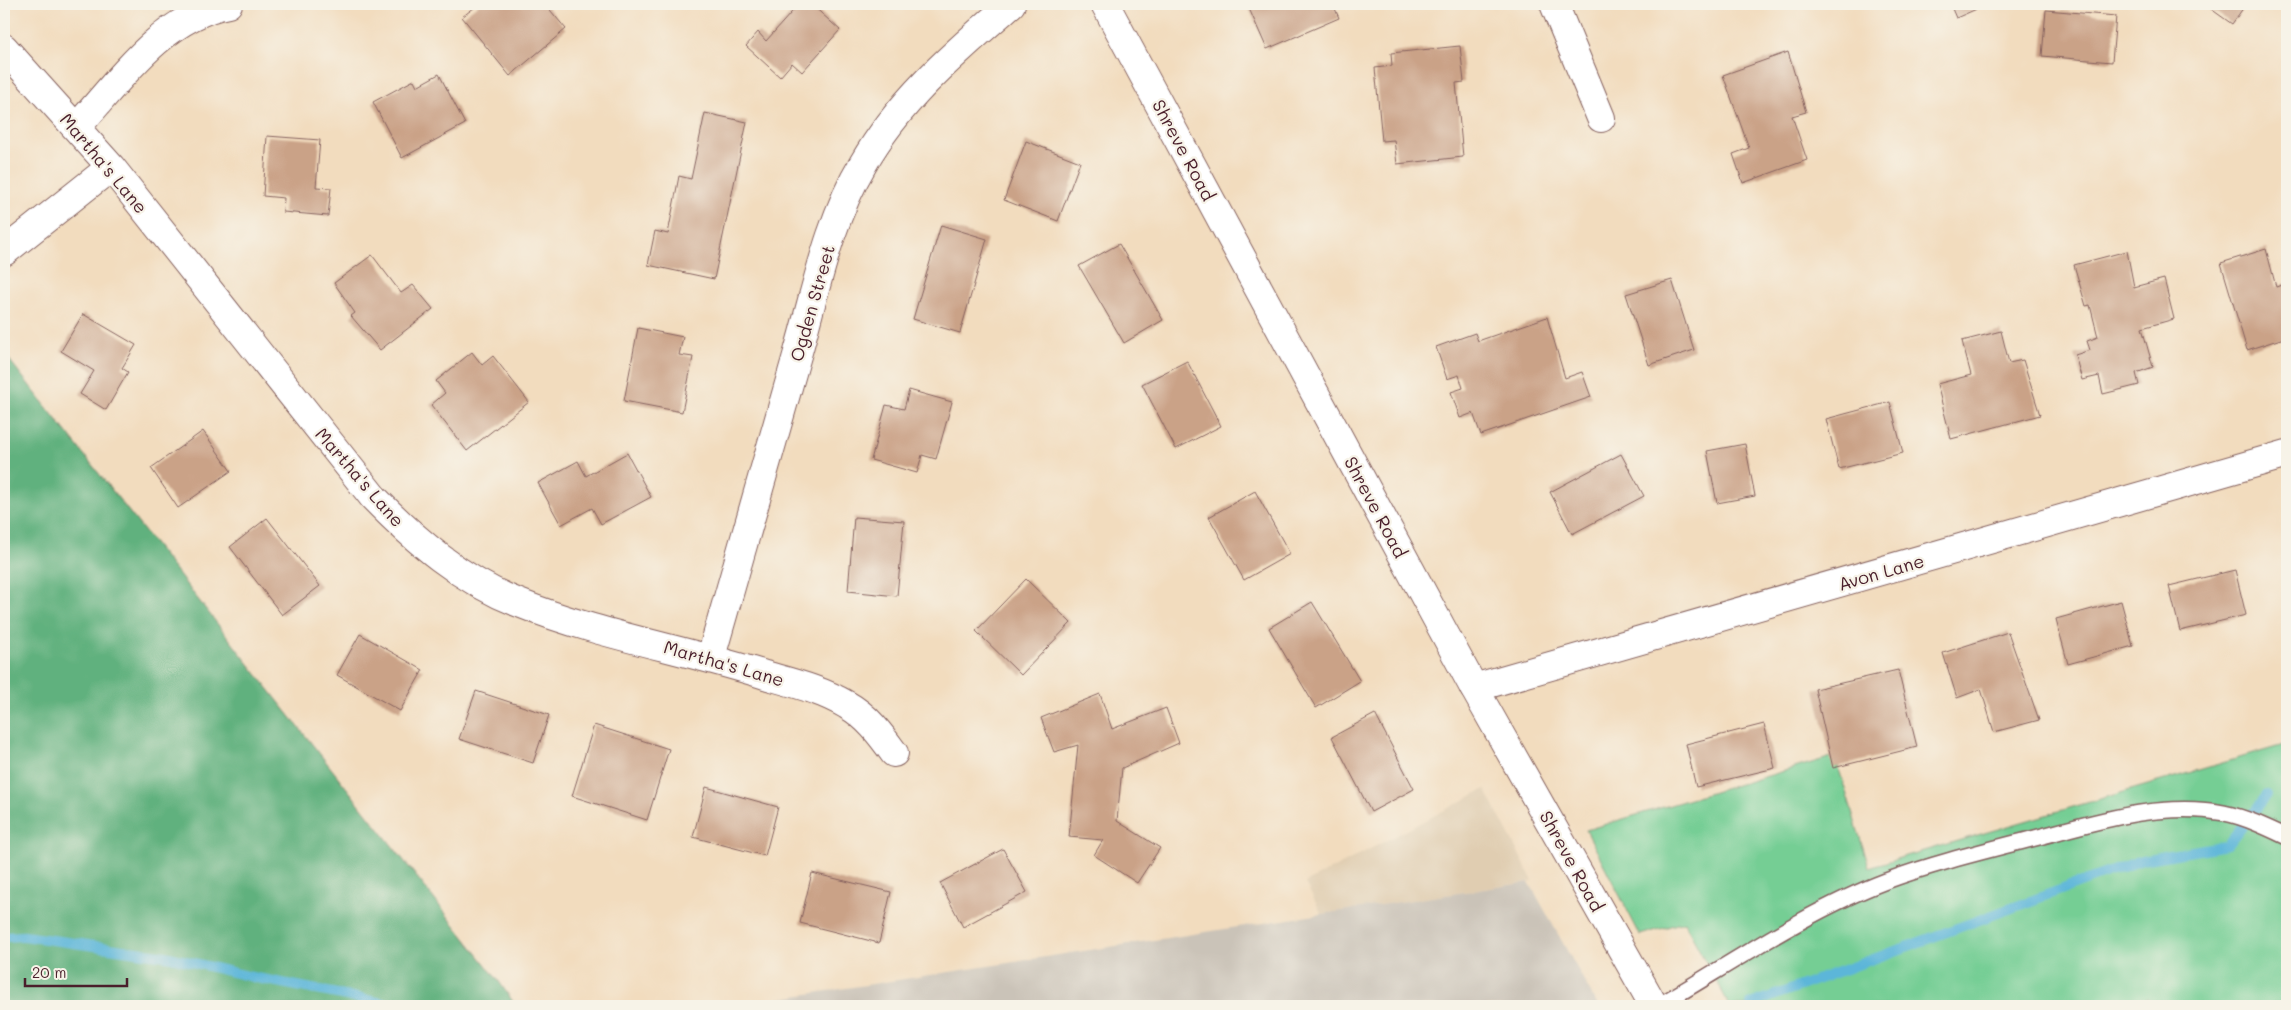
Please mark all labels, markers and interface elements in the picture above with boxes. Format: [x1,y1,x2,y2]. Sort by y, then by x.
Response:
street label: Shreve Road [1147,95,1221,205]
street label: Martha's Lane [55,108,153,218]
street label: Ogden Street [784,242,840,364]
street label: Martha's Lane [310,422,410,532]
street label: Shreve Road [1339,452,1413,562]
street label: Avon Lane [1835,548,1927,596]
street label: Martha's Lane [661,634,787,692]
street label: Shreve Road [1534,806,1610,916]
scale bar [25,955,128,987]
text: 20 m [32,962,66,982]

